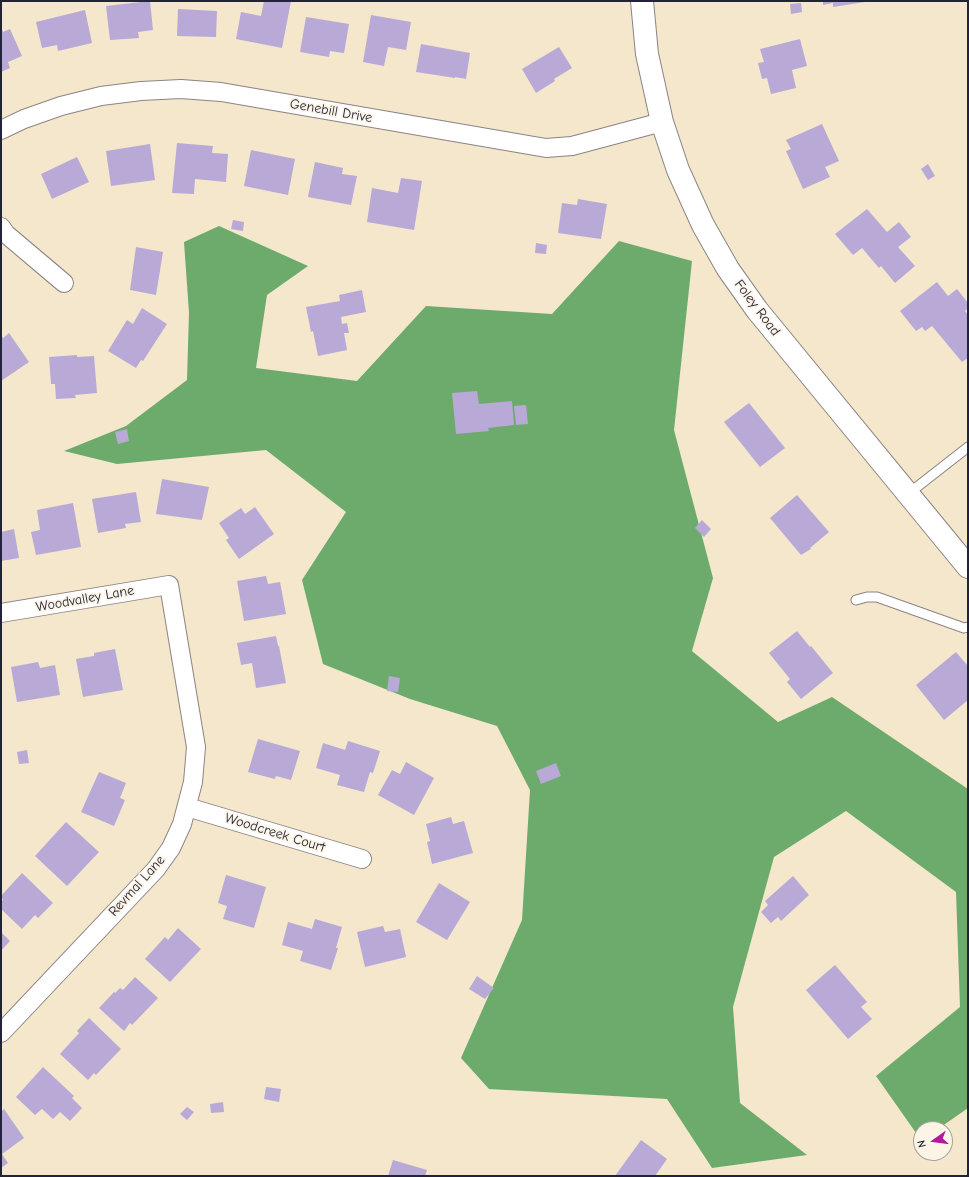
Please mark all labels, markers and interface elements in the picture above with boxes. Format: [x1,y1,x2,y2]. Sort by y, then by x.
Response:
street label: Genebill Drive [288,95,374,127]
street label: Foley Road [730,277,784,339]
street label: Woodvalley Lane [35,582,135,616]
street label: Woodcreek Court [223,810,327,856]
street label: Revmal Lane [105,852,169,920]
north arrow [913,1121,953,1161]
text: N [915,1139,929,1149]

